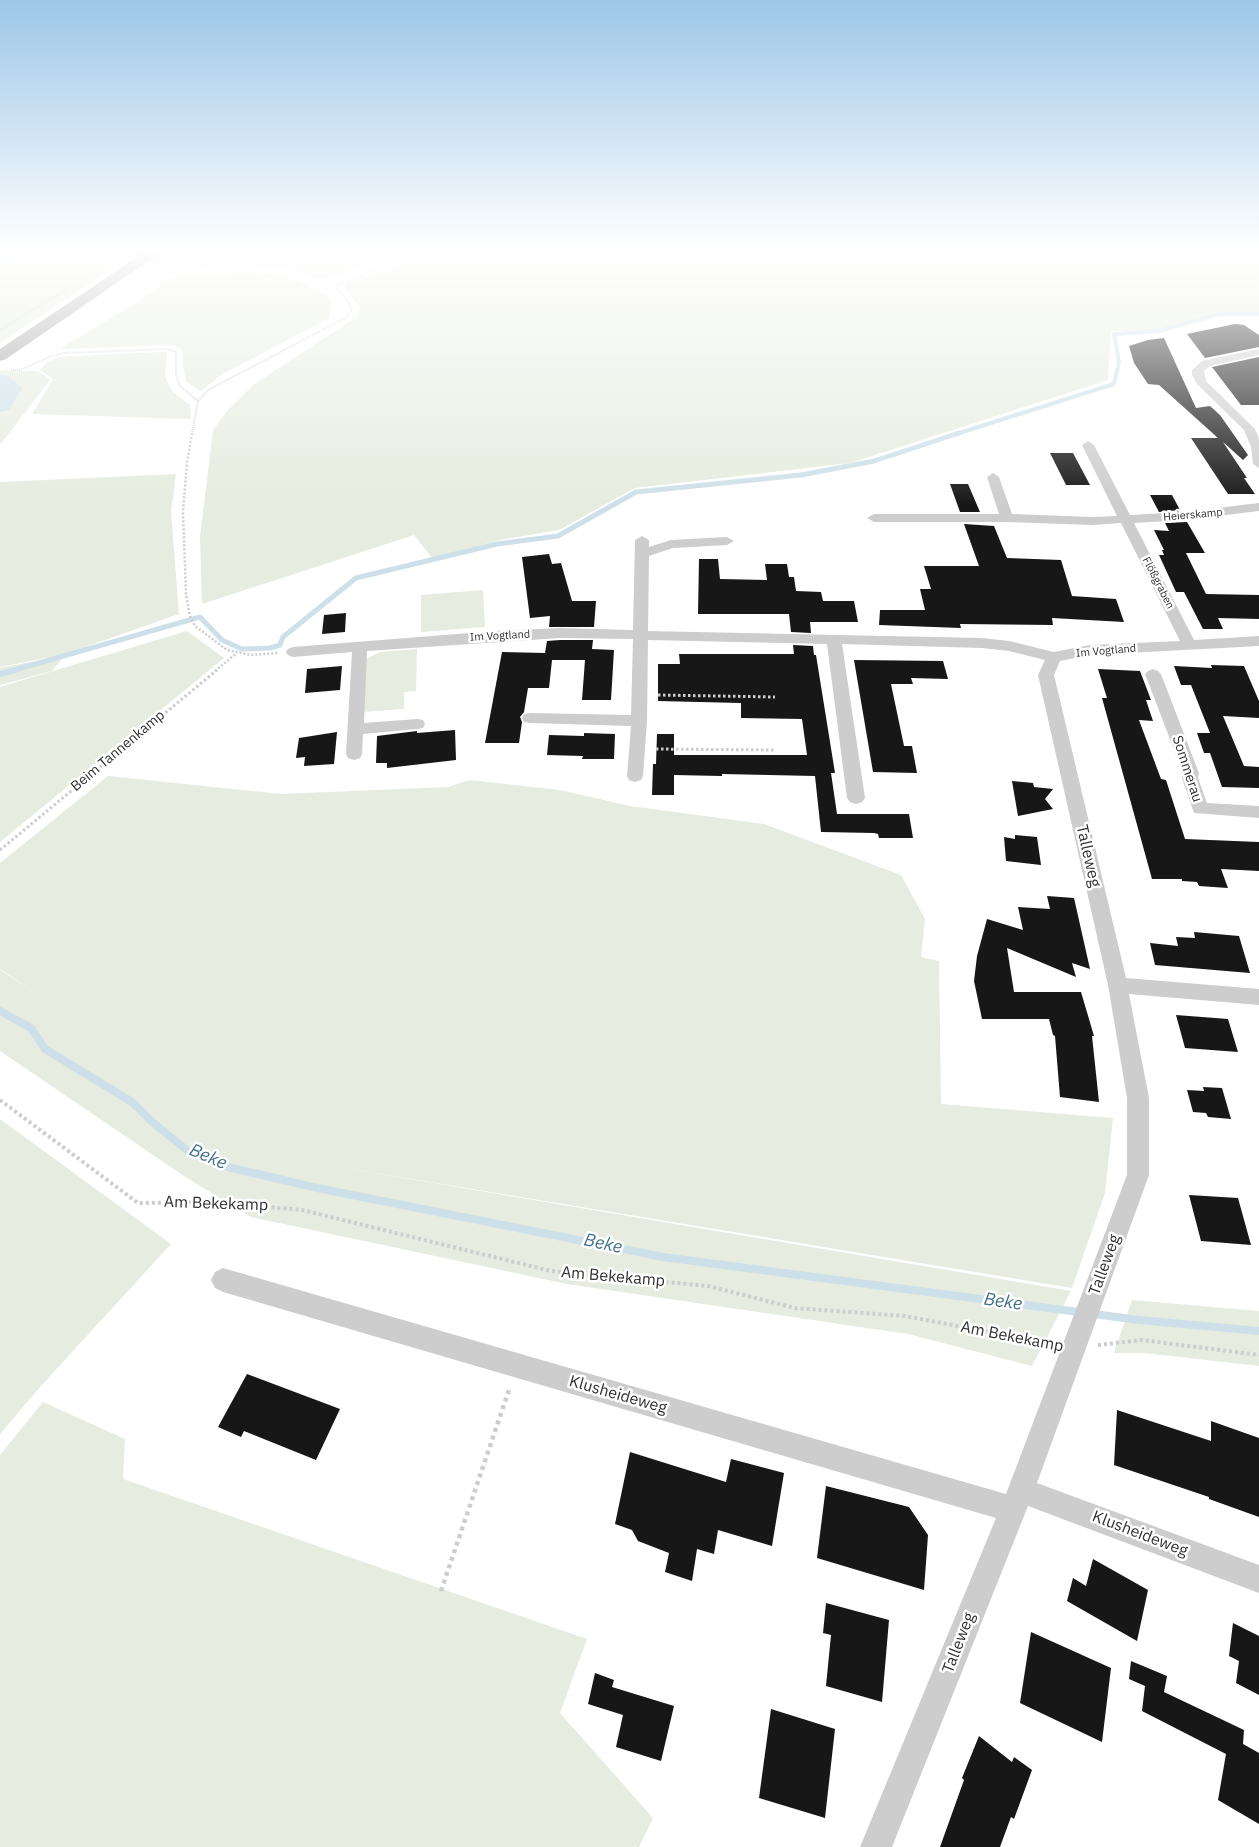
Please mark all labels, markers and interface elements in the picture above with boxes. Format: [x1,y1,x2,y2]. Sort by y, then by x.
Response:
street label: Heierskamp [1163,506,1223,524]
street label: Flößgraben [1139,555,1177,611]
street label: Im Vogtland [470,628,530,644]
street label: Im Vogtland [1075,642,1137,660]
street label: Beim Tannenkamp [68,707,168,795]
street label: Sommerau [1168,734,1206,804]
street label: Talleweg [1072,823,1104,889]
water label: Beke [186,1140,230,1174]
street label: Am Bekekamp [164,1193,268,1215]
water label: Beke [582,1229,624,1259]
street label: Talleweg [1085,1232,1125,1298]
street label: Am Bekekamp [560,1263,666,1291]
water label: Beke [982,1289,1024,1315]
street label: Am Bekekamp [959,1318,1065,1356]
street label: Klusheideweg [567,1372,669,1418]
street label: Klusheideweg [1090,1507,1190,1561]
street label: Talleweg [939,1610,979,1676]

